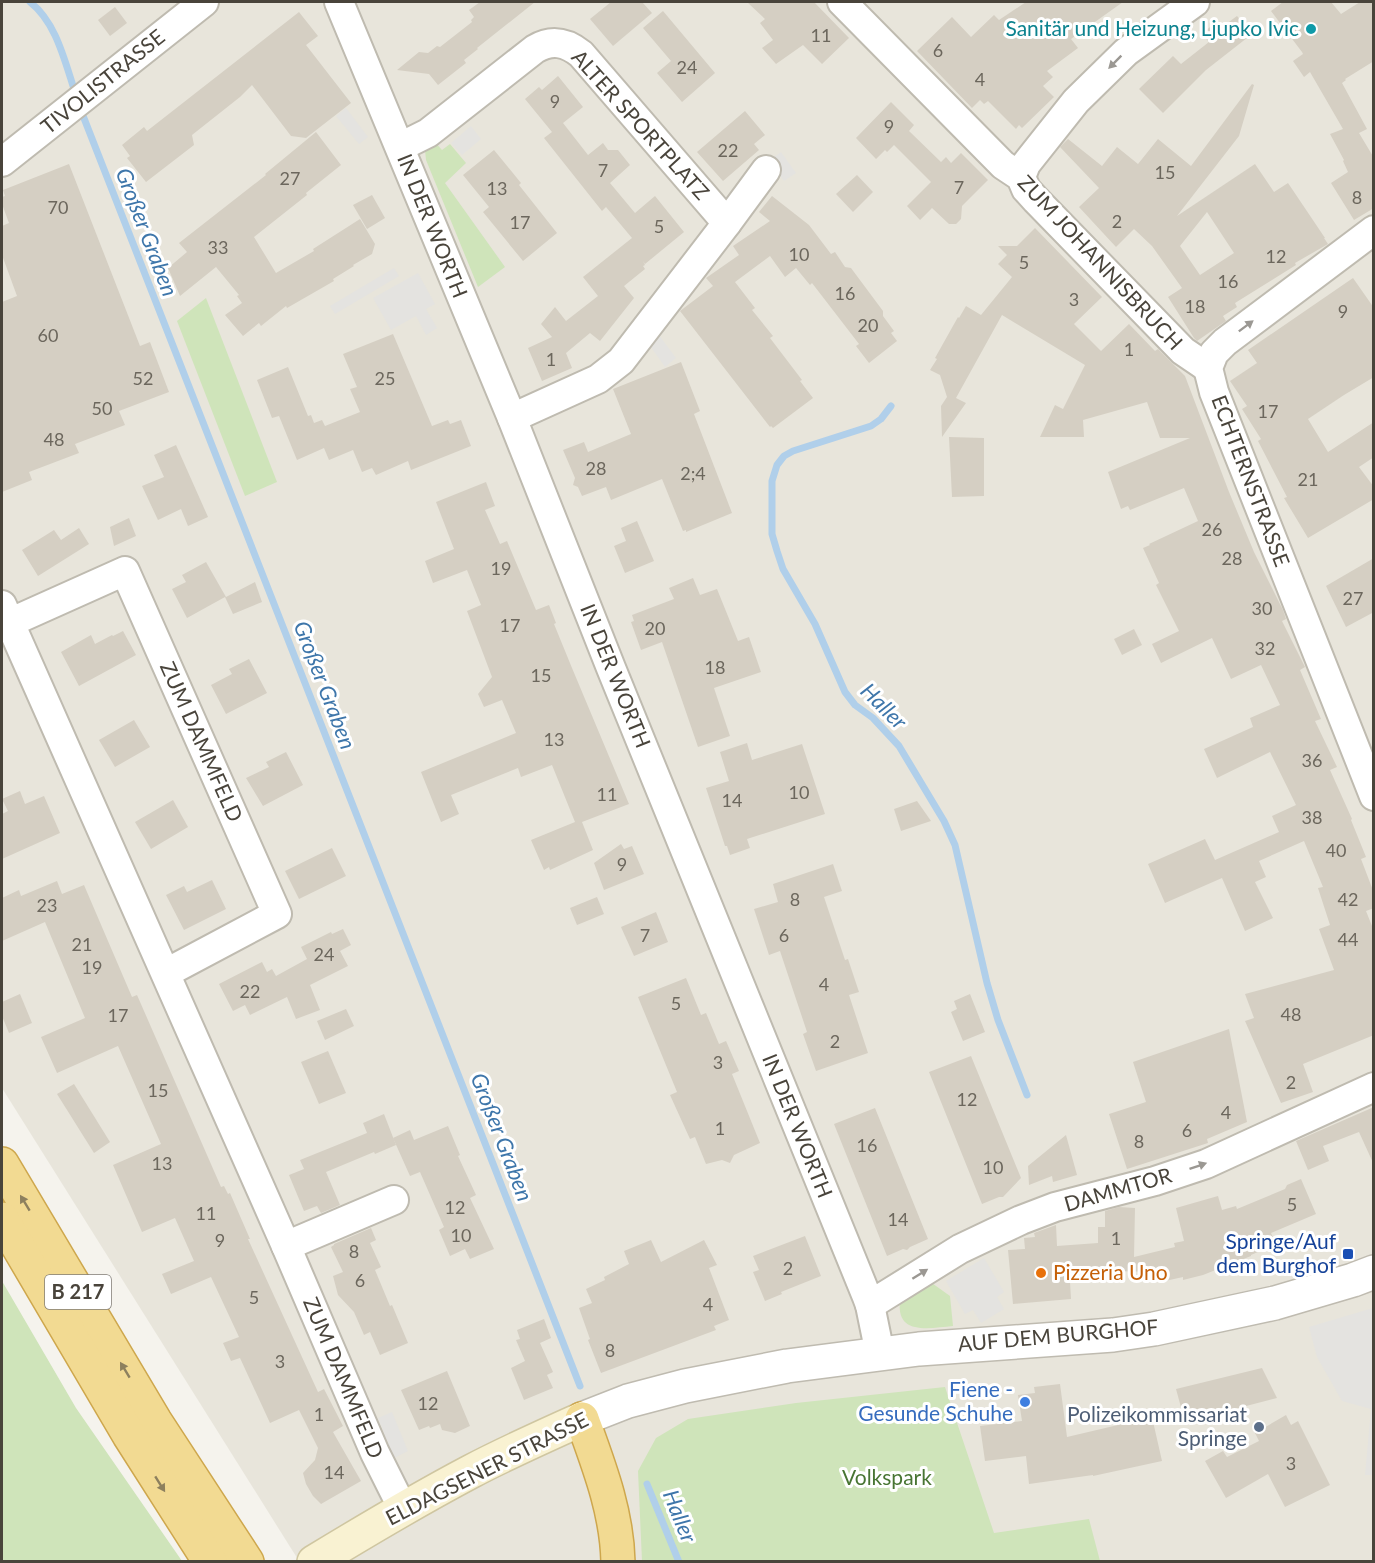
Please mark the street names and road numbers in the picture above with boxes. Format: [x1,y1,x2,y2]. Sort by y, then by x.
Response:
street label: TIVOLISTRASSE [35,23,169,138]
street label: ALTER SPORTPLATZ [567,44,715,204]
street label: IN DER WORTH [393,150,474,301]
street label: ZUM JOHANNISBRUCH [1014,169,1189,355]
street label: ECHTERNSTRASSE [1207,391,1296,570]
street label: IN DER WORTH [576,600,657,751]
street label: ZUM DAMMFELD [156,658,249,825]
street label: IN DER WORTH [758,1050,839,1201]
street label: DAMMTOR [1061,1161,1175,1216]
road number: B 217 [45,1275,111,1309]
street label: ZUM DAMMFELD [299,1293,390,1462]
street label: AUF DEM BURGHOF [957,1313,1159,1356]
street label: ELDAGSENER STRASSE [381,1406,592,1530]

